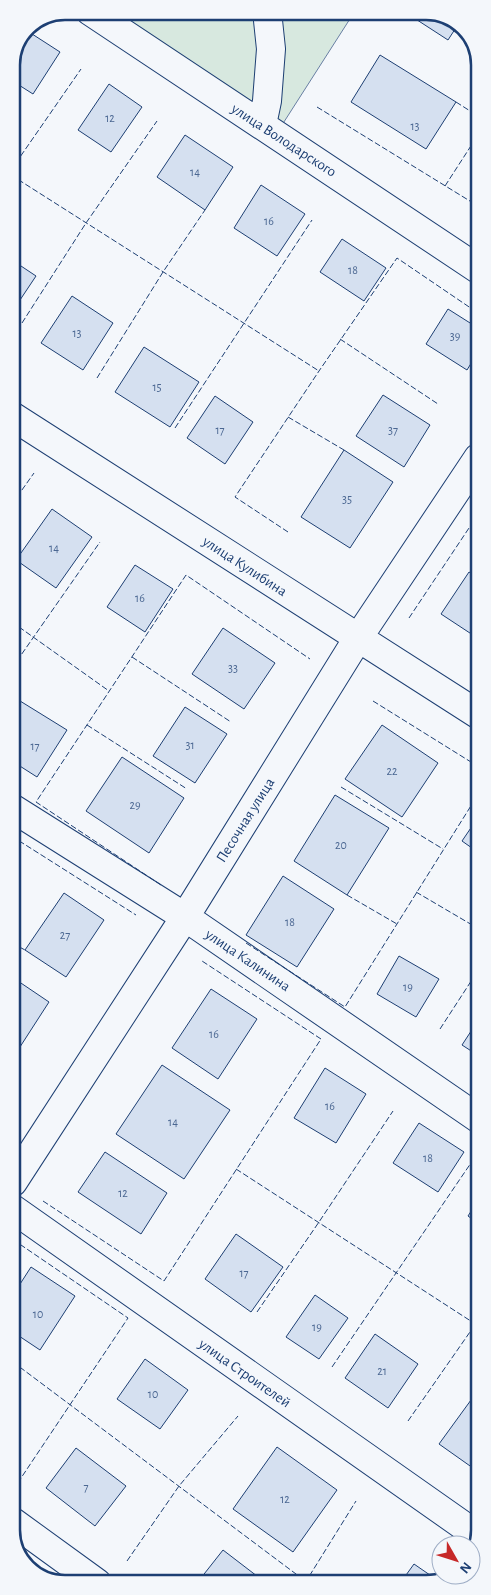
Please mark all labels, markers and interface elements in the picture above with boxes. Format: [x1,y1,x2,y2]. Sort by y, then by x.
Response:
street label: улица Володарского [228,100,339,180]
house number: 12 [105,112,115,124]
house number: 13 [410,120,420,132]
house number: 14 [190,166,200,178]
house number: 16 [264,215,274,227]
house number: 18 [348,264,358,276]
house number: 13 [72,327,82,339]
house number: 39 [450,330,461,342]
house number: 15 [152,381,162,393]
house number: 17 [215,424,225,436]
house number: 37 [388,424,398,436]
house number: 35 [342,493,352,505]
street label: улица Кулибина [199,533,290,599]
house number: 14 [49,542,59,554]
house number: 16 [135,592,145,604]
house number: 33 [228,662,238,674]
house number: 31 [185,739,195,751]
house number: 17 [30,740,40,752]
house number: 22 [387,765,398,777]
street label: Песочная улица [213,775,277,865]
house number: 29 [129,799,141,811]
house number: 20 [335,839,347,851]
house number: 18 [285,916,295,928]
street label: улица Калинина [202,926,293,994]
house number: 27 [60,929,70,941]
house number: 19 [403,981,413,993]
house number: 16 [209,1028,219,1040]
house number: 16 [325,1100,335,1112]
house number: 14 [168,1116,178,1128]
house number: 18 [423,1152,433,1164]
house number: 12 [118,1187,128,1199]
house number: 17 [239,1267,249,1279]
house number: 10 [33,1308,43,1320]
house number: 19 [312,1321,322,1333]
street label: улица Строителей [195,1336,293,1411]
house number: 21 [377,1365,387,1377]
house number: 10 [148,1388,158,1400]
house number: 7 [83,1481,89,1493]
house number: 12 [280,1493,290,1505]
north arrow [431,1535,481,1585]
text: N [457,1559,474,1576]

